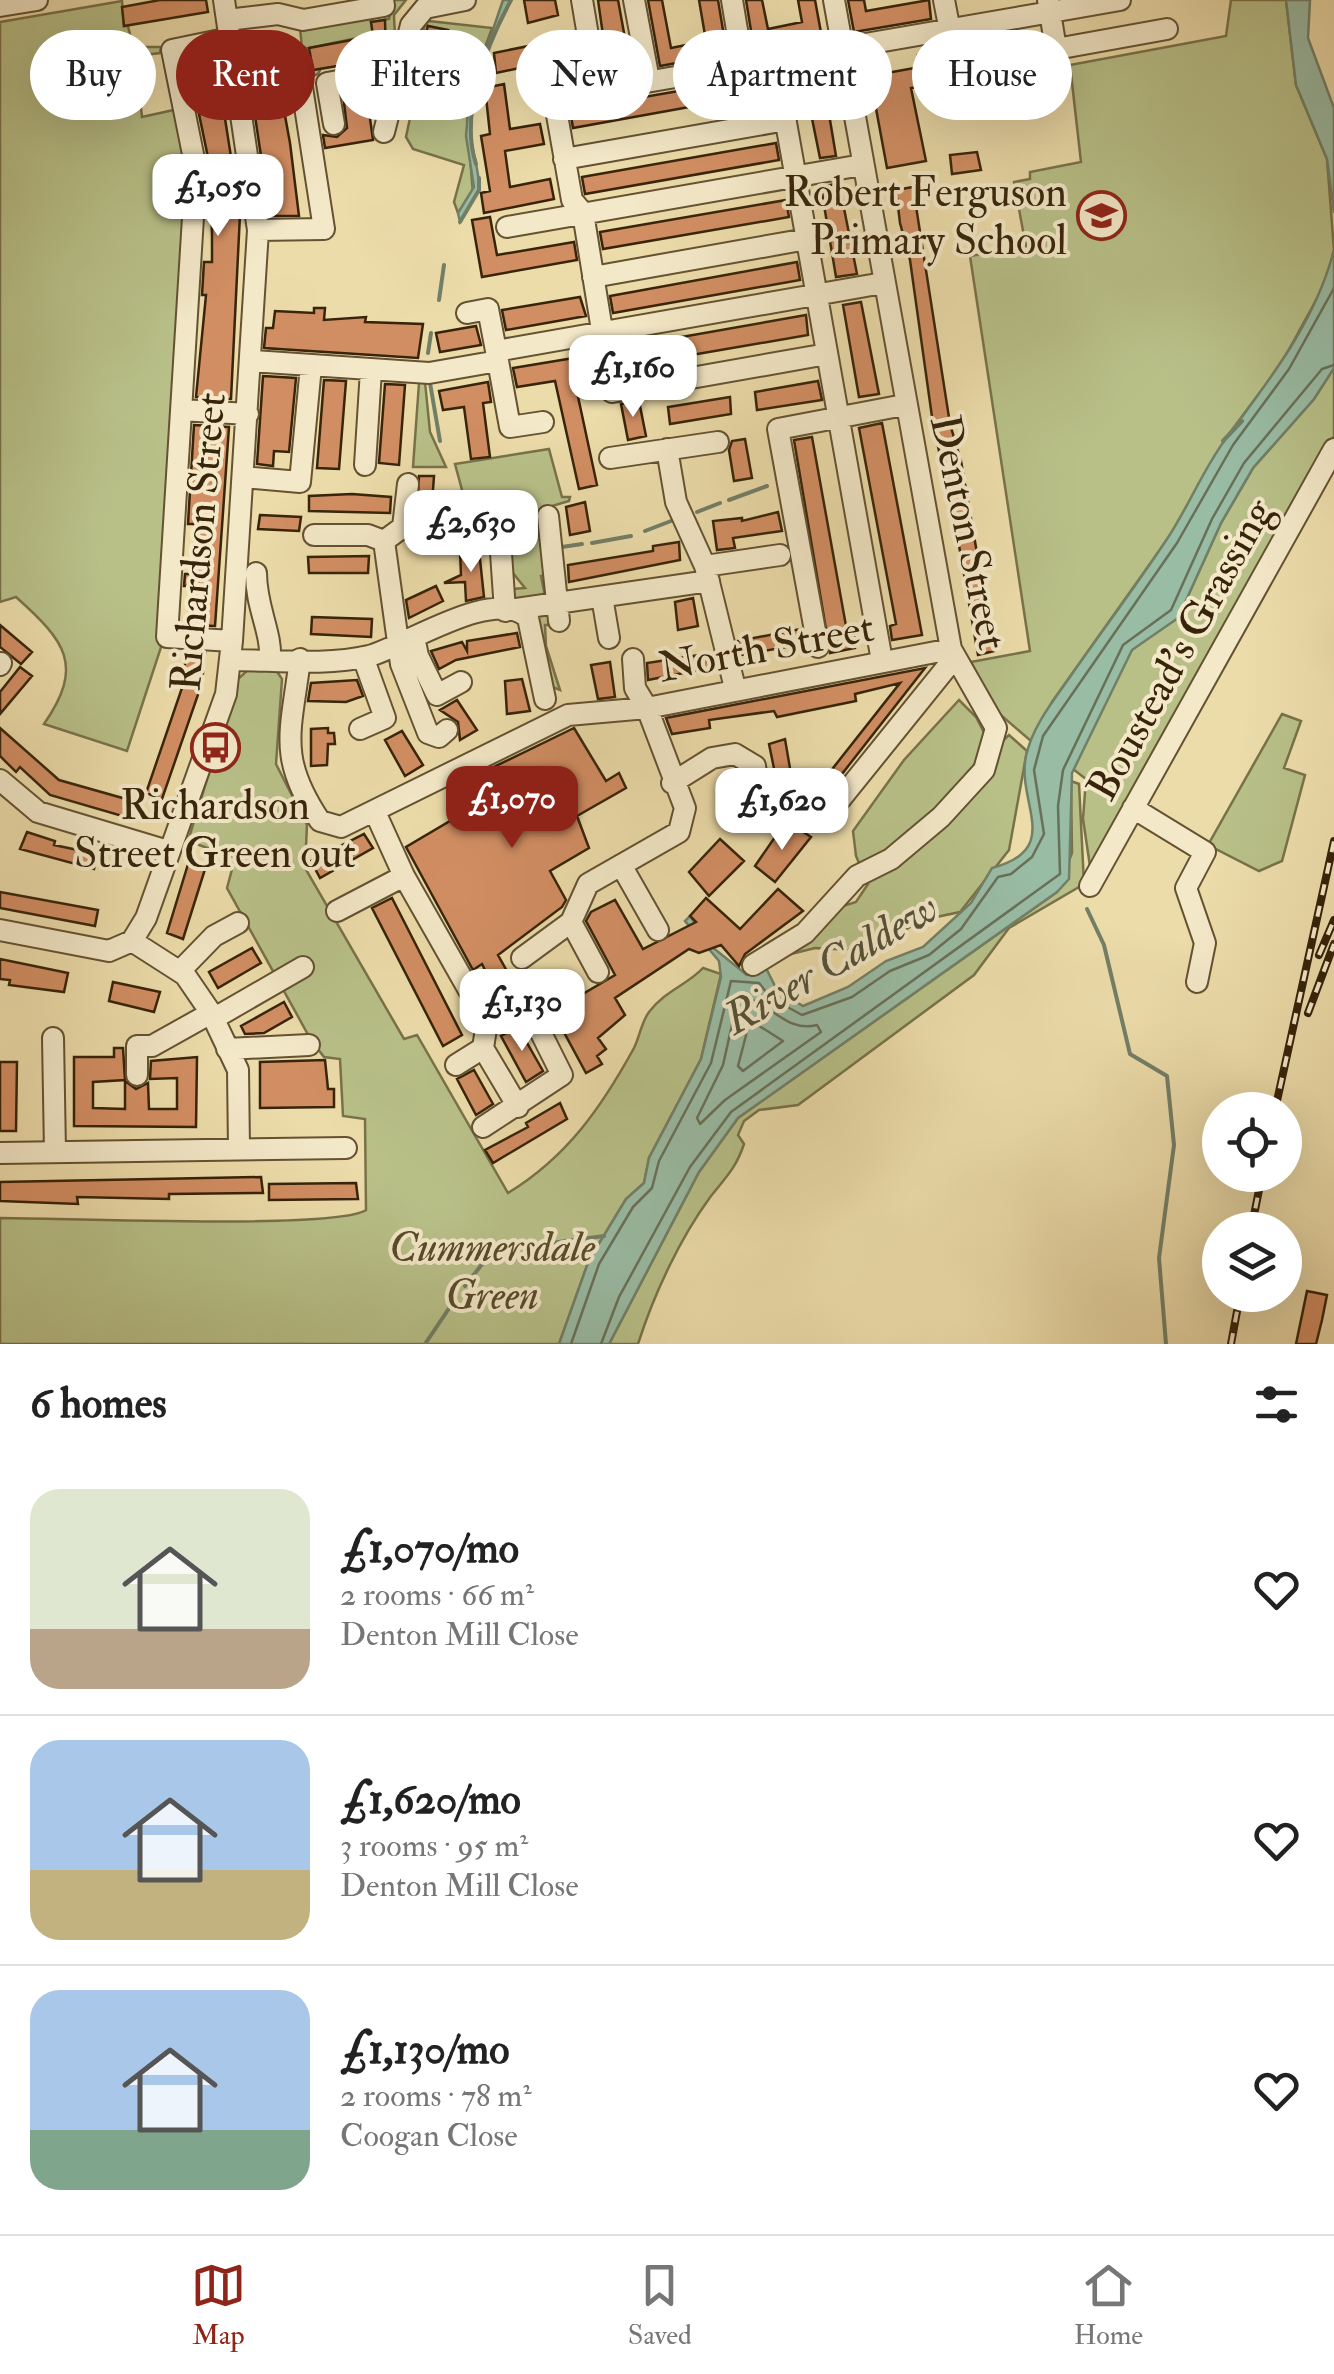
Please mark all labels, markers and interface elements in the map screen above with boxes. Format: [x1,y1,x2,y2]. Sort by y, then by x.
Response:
chip: Buy [30,30,156,120]
chip: Rent [176,30,315,120]
chip: Filters [335,30,496,120]
chip: New [516,30,653,120]
chip: Apartment [673,30,892,120]
chip: House [912,30,1072,120]
pin: £1,050 [137,154,299,239]
text: £1,050 [174,166,262,206]
place label: Robert Ferguson Primary School [783,167,1067,267]
school or university icon: Robert Ferguson Primary School [1076,189,1128,241]
pin: £1,160 [552,335,714,420]
text: £1,160 [591,347,675,387]
street label: Richardson Street [160,391,238,694]
street label: Denton Street [918,410,1018,655]
street label: Boustead's Grassing [1076,489,1286,810]
pin: £2,630 [390,490,552,575]
text: £2,630 [426,502,516,542]
street label: North Street [654,602,878,694]
bus stop icon: Richardson Street Green out [189,722,241,774]
pin: £1,070 [431,766,593,851]
pin: £1,620 [701,768,863,853]
text: £1,070 [468,778,556,818]
place label: Richardson Street Green out [74,780,356,880]
text: £1,620 [737,780,827,820]
water label: River Caldew [713,880,948,1048]
pin: £1,130 [441,969,603,1054]
text: £1,130 [482,981,562,1021]
map controls [1202,1092,1302,1312]
button: locate [1202,1092,1302,1192]
button: layers [1202,1212,1302,1312]
park label: Cummersdale Green [389,1222,596,1322]
icon: filters [1249,1377,1304,1432]
text: 6 homes [30,1378,167,1430]
text: £1,070/mo [340,1523,519,1575]
icon: home [110,1529,230,1649]
icon: heart [1249,1562,1304,1617]
text: 2 rooms · 66 m² [340,1575,534,1615]
text: Denton Mill Close [340,1615,579,1655]
text: £1,620/mo [340,1774,521,1826]
icon: home [110,1780,230,1900]
icon: heart [1249,1813,1304,1868]
text: 3 rooms · 95 m² [340,1826,528,1866]
text: Denton Mill Close [340,1866,579,1906]
text: £1,130/mo [340,2024,509,2076]
icon: home [110,2030,230,2150]
icon: heart [1249,2063,1304,2118]
text: 2 rooms · 78 m² [340,2076,531,2116]
text: Coogan Close [340,2116,518,2156]
tab: Map [191,2258,246,2353]
tab: Saved [628,2258,692,2353]
tab: Home [1074,2258,1143,2353]

